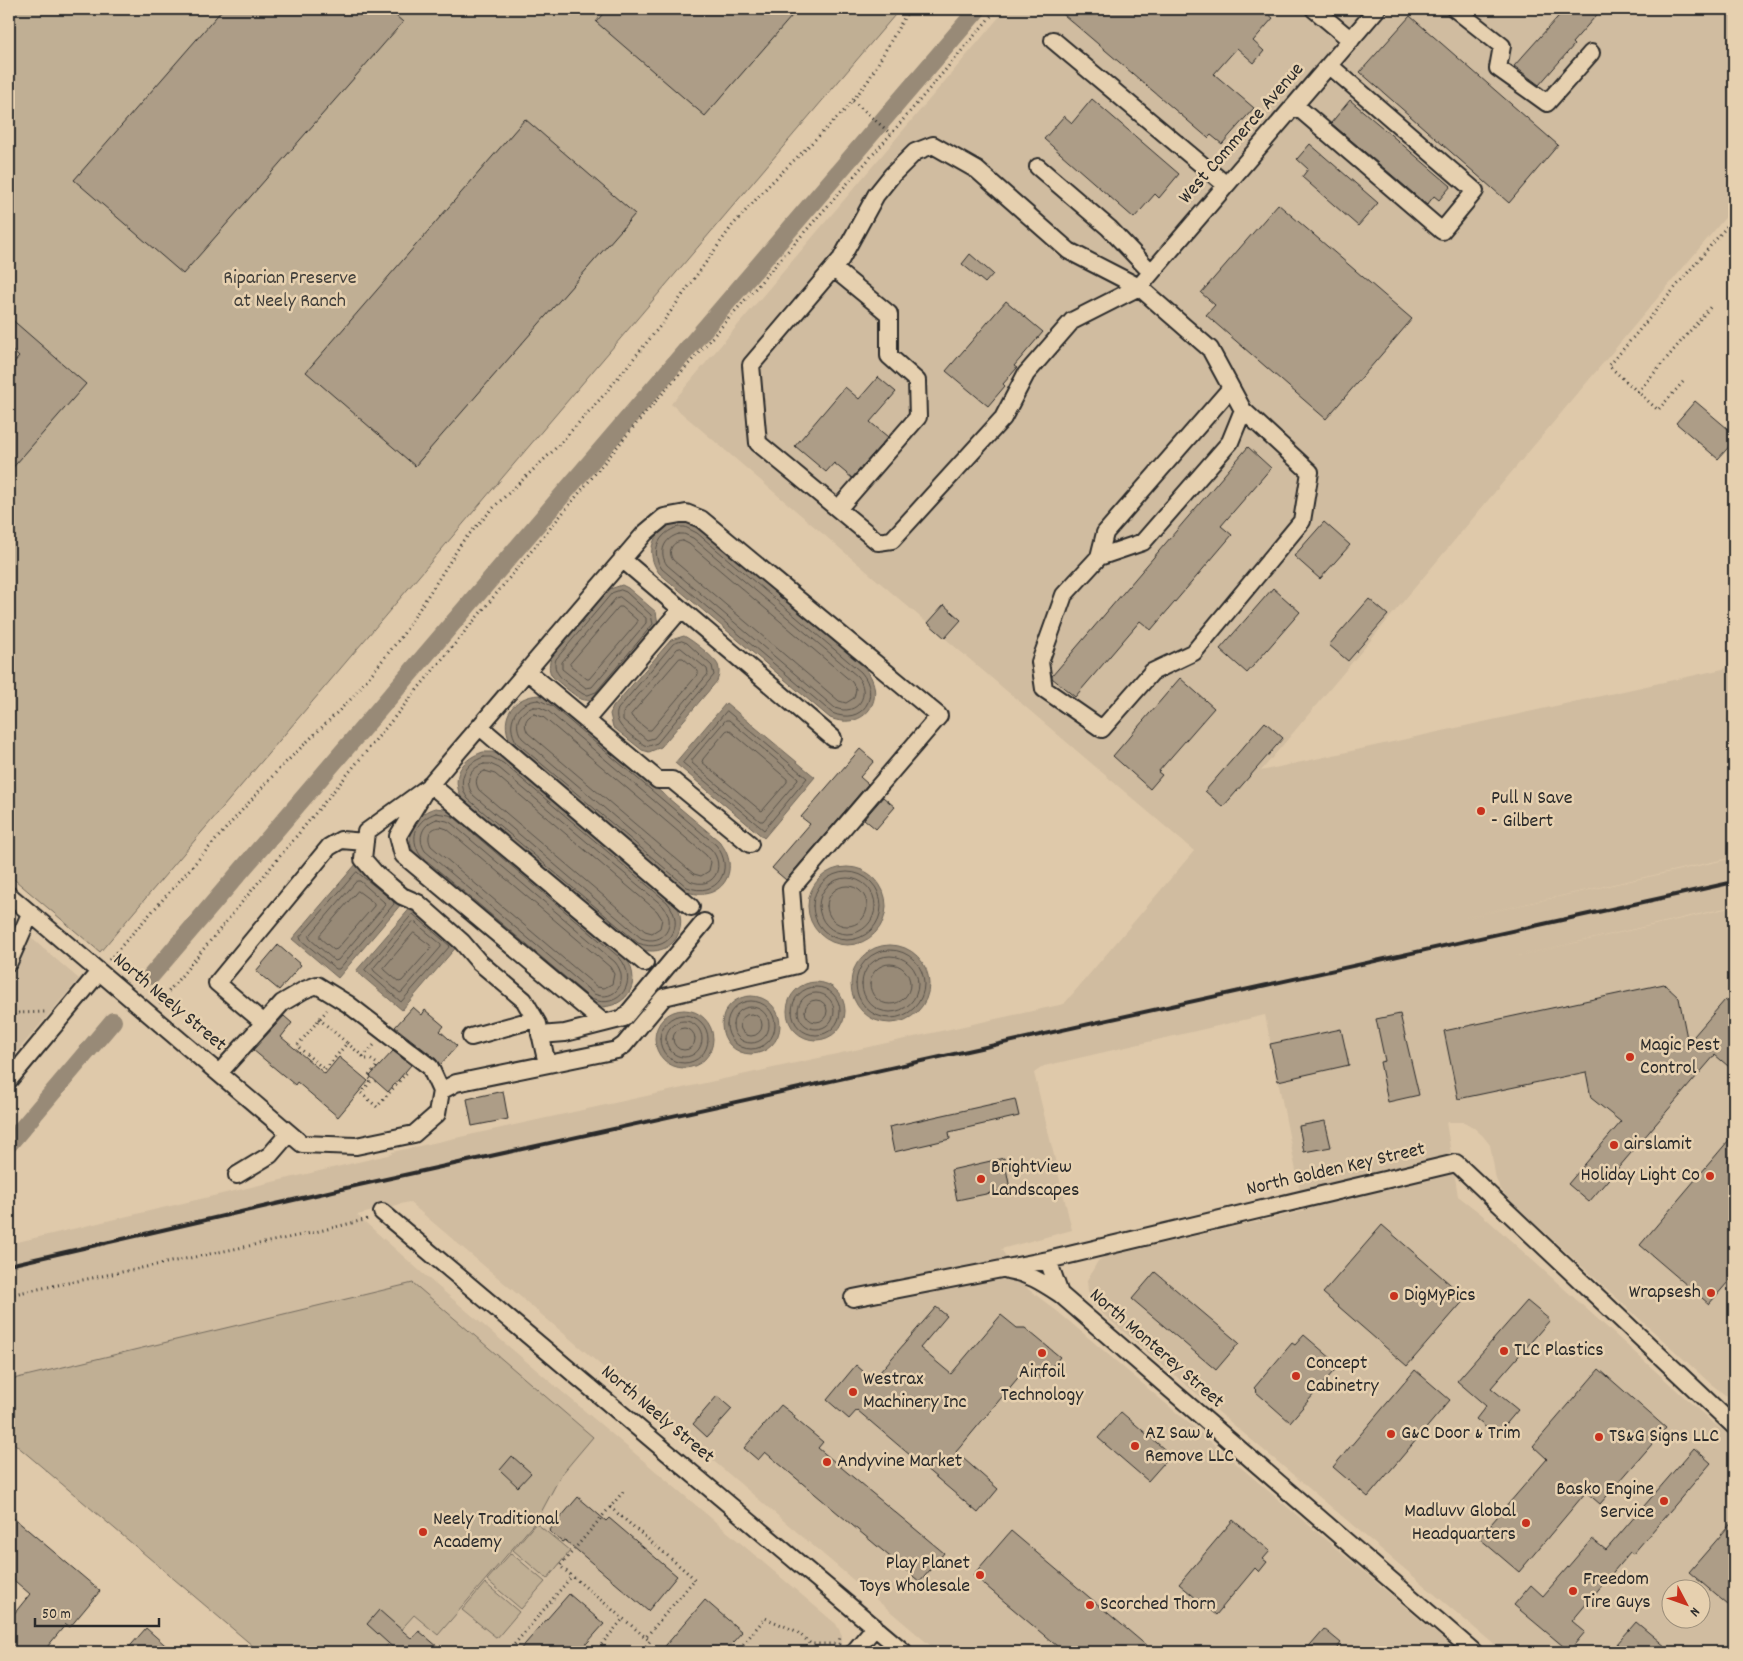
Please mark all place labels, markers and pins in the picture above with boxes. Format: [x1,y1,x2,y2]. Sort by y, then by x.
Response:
place label: Pull N Save - Gilbert [1491,785,1573,836]
marker: Pull N Save - Gilbert [1475,805,1487,817]
place label: Magic Pest Control [1640,1032,1720,1083]
marker: Magic Pest Control [1624,1051,1636,1063]
place label: airslamit [1624,1131,1692,1159]
marker: airslamit [1608,1139,1620,1151]
place label: BrightView Landscapes [991,1154,1079,1205]
place label: Holiday Light Co [1581,1162,1700,1190]
marker: Holiday Light Co [1704,1170,1716,1182]
marker: BrightView Landscapes [975,1173,987,1185]
place label: Wrapsesh [1629,1279,1701,1307]
place label: DigMyPics [1404,1282,1476,1310]
marker: Wrapsesh [1705,1287,1717,1299]
marker: DigMyPics [1388,1290,1400,1302]
place label: TLC Plastics [1514,1337,1604,1365]
marker: TLC Plastics [1498,1345,1510,1357]
marker: Airfoil Technology [1036,1347,1048,1359]
place label: Concept Cabinetry [1306,1350,1379,1401]
place label: Airfoil Technology [1001,1359,1084,1410]
place label: Westrax Machinery Inc [863,1366,967,1417]
marker: Concept Cabinetry [1290,1370,1302,1382]
marker: Westrax Machinery Inc [847,1386,859,1398]
place label: AZ Saw & Remove LLC [1145,1420,1234,1471]
place label: G&C Door & Trim [1401,1420,1521,1448]
place label: TS&G Signs LLC [1609,1423,1719,1451]
marker: G&C Door & Trim [1385,1428,1397,1440]
marker: TS&G Signs LLC [1593,1431,1605,1443]
marker: AZ Saw & Remove LLC [1129,1440,1141,1452]
place label: Andyvine Market [837,1448,962,1476]
marker: Andyvine Market [821,1456,833,1468]
place label: Basko Engine Service [1556,1476,1654,1527]
marker: Basko Engine Service [1658,1495,1670,1507]
place label: Madluvv Global Headquarters [1404,1498,1516,1549]
place label: Neely Traditional Academy [433,1506,559,1557]
marker: Madluvv Global Headquarters [1520,1517,1532,1529]
marker: Neely Traditional Academy [417,1526,429,1538]
place label: Play Planet Toys Wholesale [859,1550,970,1601]
place label: Freedom Tire Guys [1583,1566,1651,1617]
marker: Play Planet Toys Wholesale [974,1569,986,1581]
marker: Freedom Tire Guys [1567,1585,1579,1597]
place label: Scorched Thorn [1100,1591,1216,1619]
marker: Scorched Thorn [1084,1599,1096,1611]

